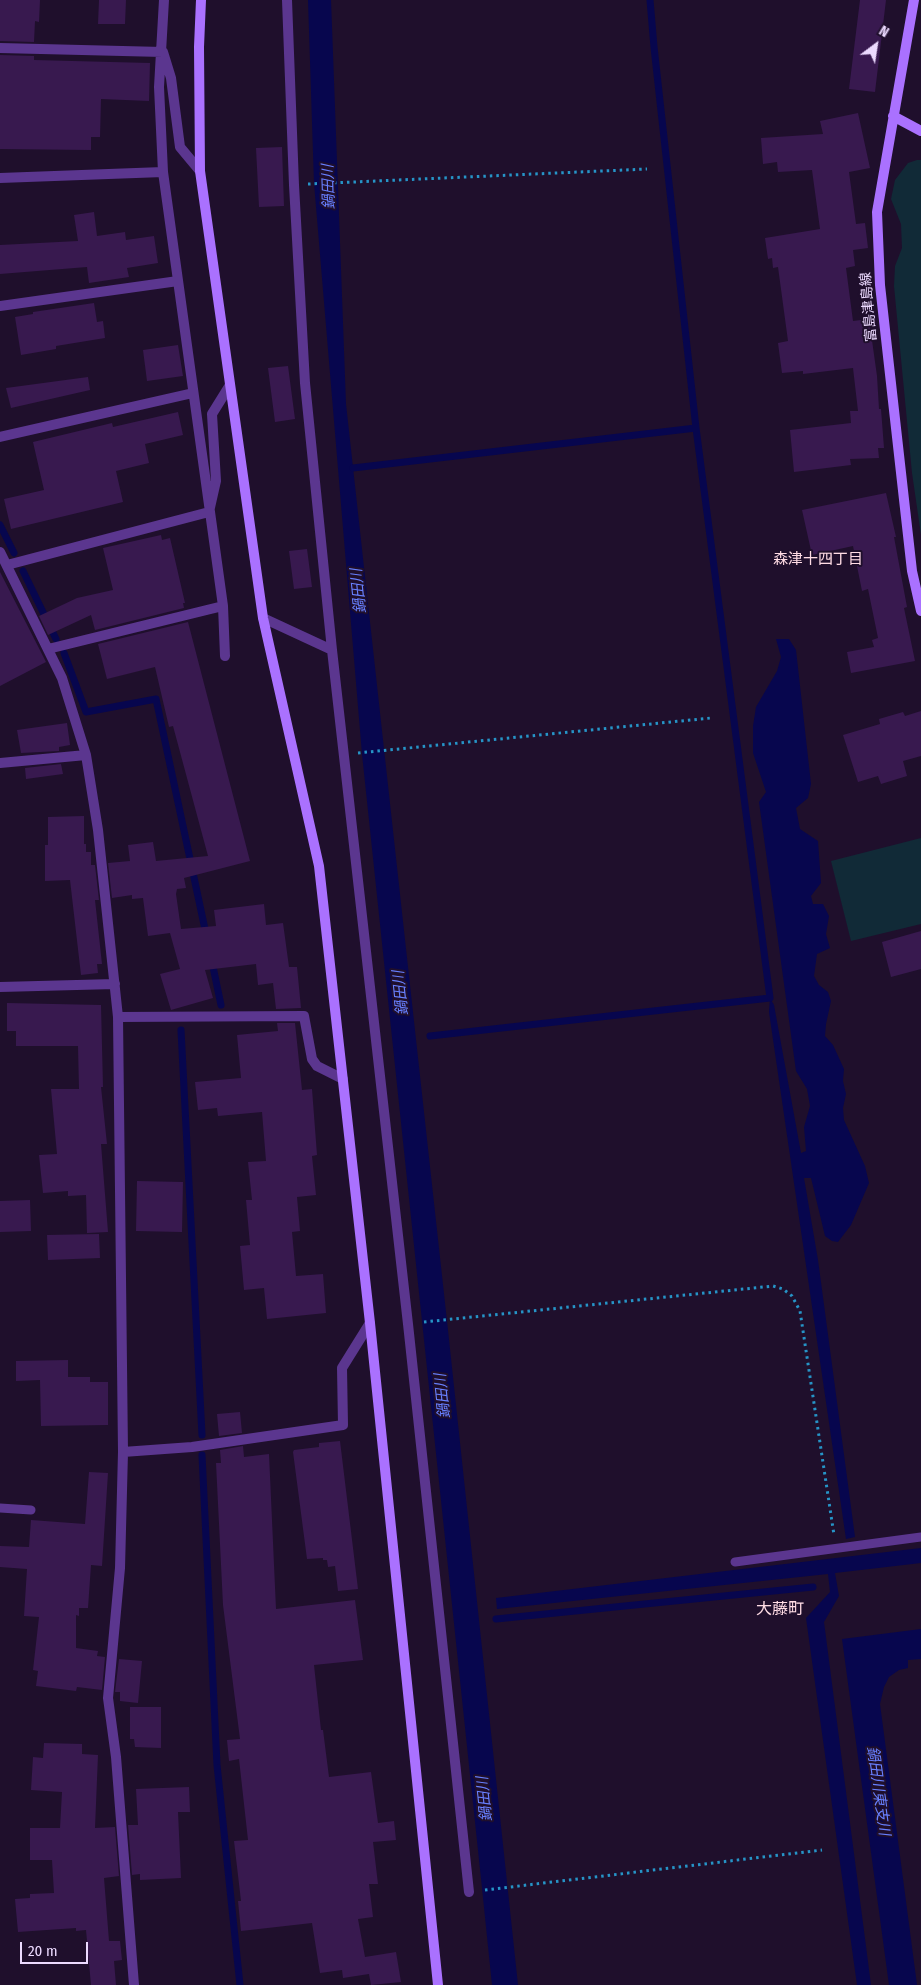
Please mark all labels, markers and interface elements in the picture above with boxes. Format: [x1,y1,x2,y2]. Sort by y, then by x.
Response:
north arrow [851,20,901,70]
text: N [876,22,892,41]
water label: 鍋田川 [319,164,339,210]
street label: 富島津島線 [858,271,880,343]
district label: 森津十四丁目 [773,551,863,569]
water label: 鍋田川 [348,568,370,614]
water label: 鍋田川 [390,970,412,1016]
water label: 鍋田川 [432,1373,454,1419]
district label: 大藤町 [756,1600,804,1620]
water label: 鍋田川東支川 [863,1745,893,1837]
water label: 鍋田川 [474,1776,496,1822]
scale bar [22,1932,90,1964]
text: 20 m [28,1942,58,1960]

